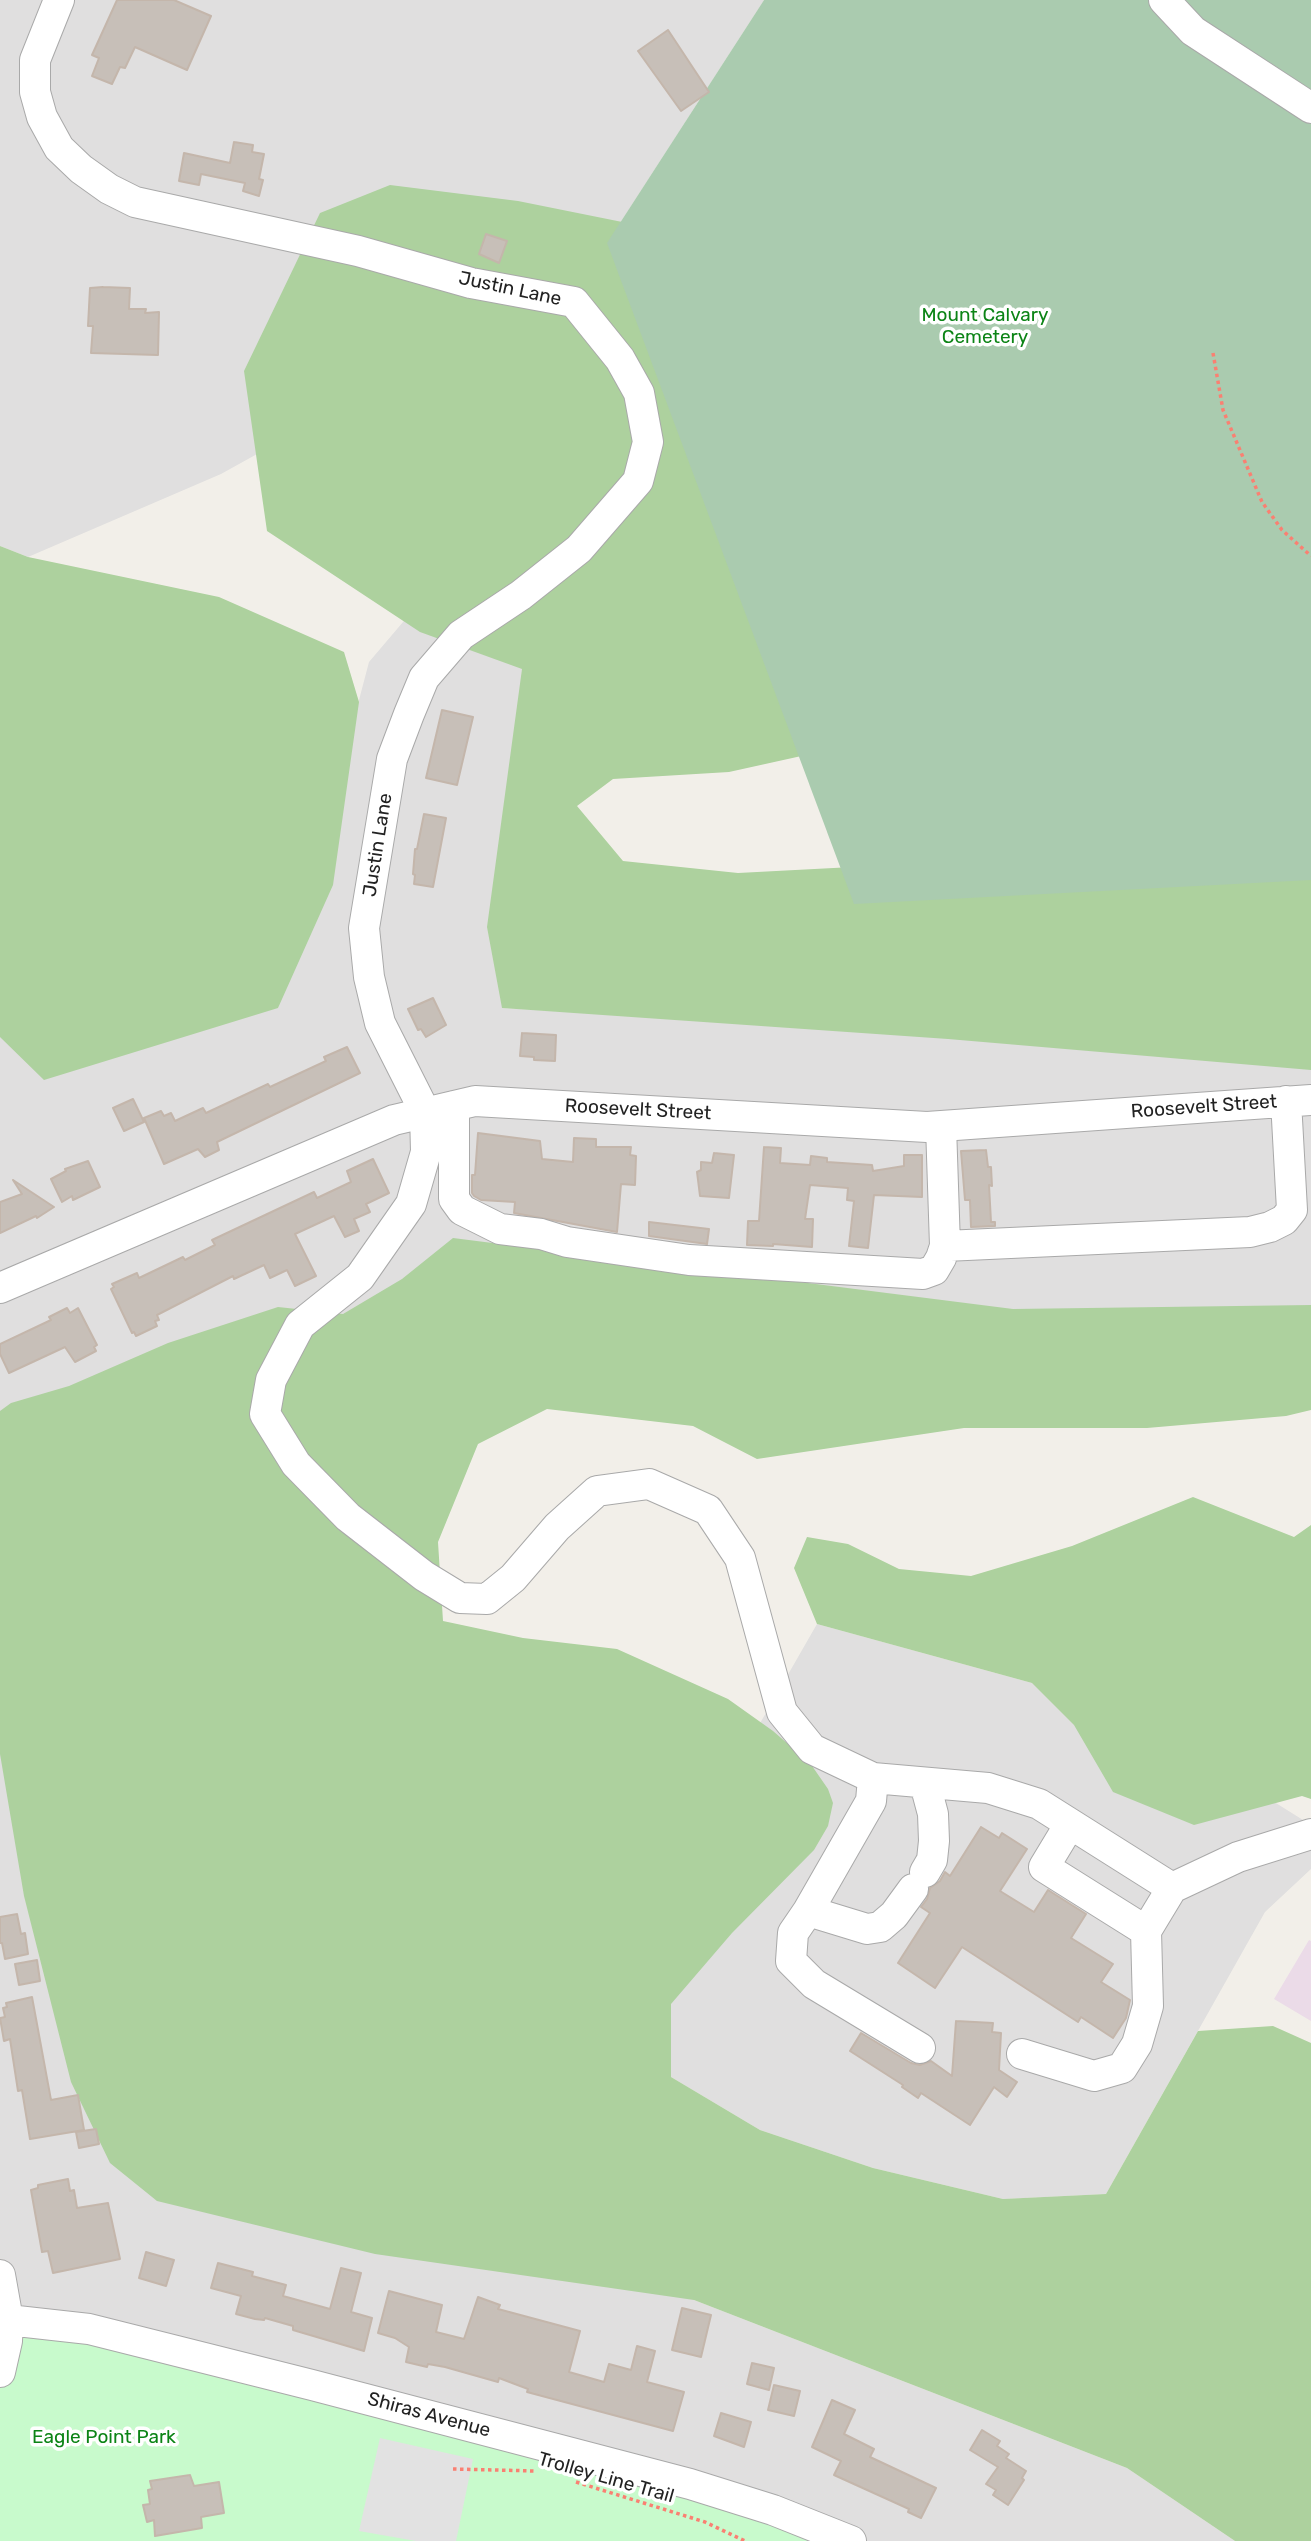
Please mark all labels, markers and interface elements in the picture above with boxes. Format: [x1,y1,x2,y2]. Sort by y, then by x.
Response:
street label: Justin Lane [456,267,564,311]
park label: Mount Calvary Cemetery [922,305,1048,349]
street label: Justin Lane [359,792,397,898]
street label: Roosevelt Street [1130,1091,1278,1123]
street label: Roosevelt Street [564,1095,712,1125]
street label: Shiras Avenue [365,2388,493,2442]
park label: Eagle Point Park [32,2427,176,2449]
street label: Trolley Line Trail [535,2448,677,2508]

